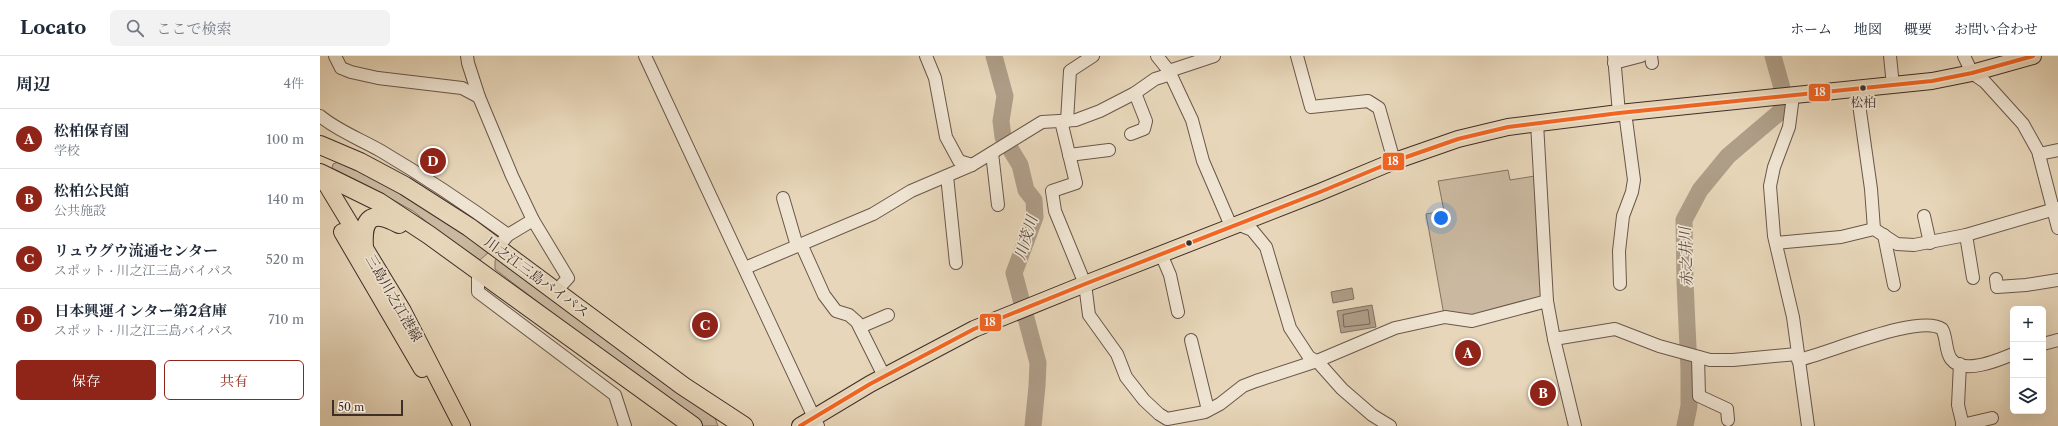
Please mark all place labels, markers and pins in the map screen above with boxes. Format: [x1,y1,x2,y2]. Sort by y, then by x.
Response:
marker: 松柏 [1858,83,1868,93]
place label: 松柏 [1850,94,1876,110]
pin: D [420,146,446,176]
unlabelled marker [1184,238,1194,248]
pin: C [692,310,718,340]
pin: A [1455,338,1481,368]
pin: B [1530,378,1556,408]

